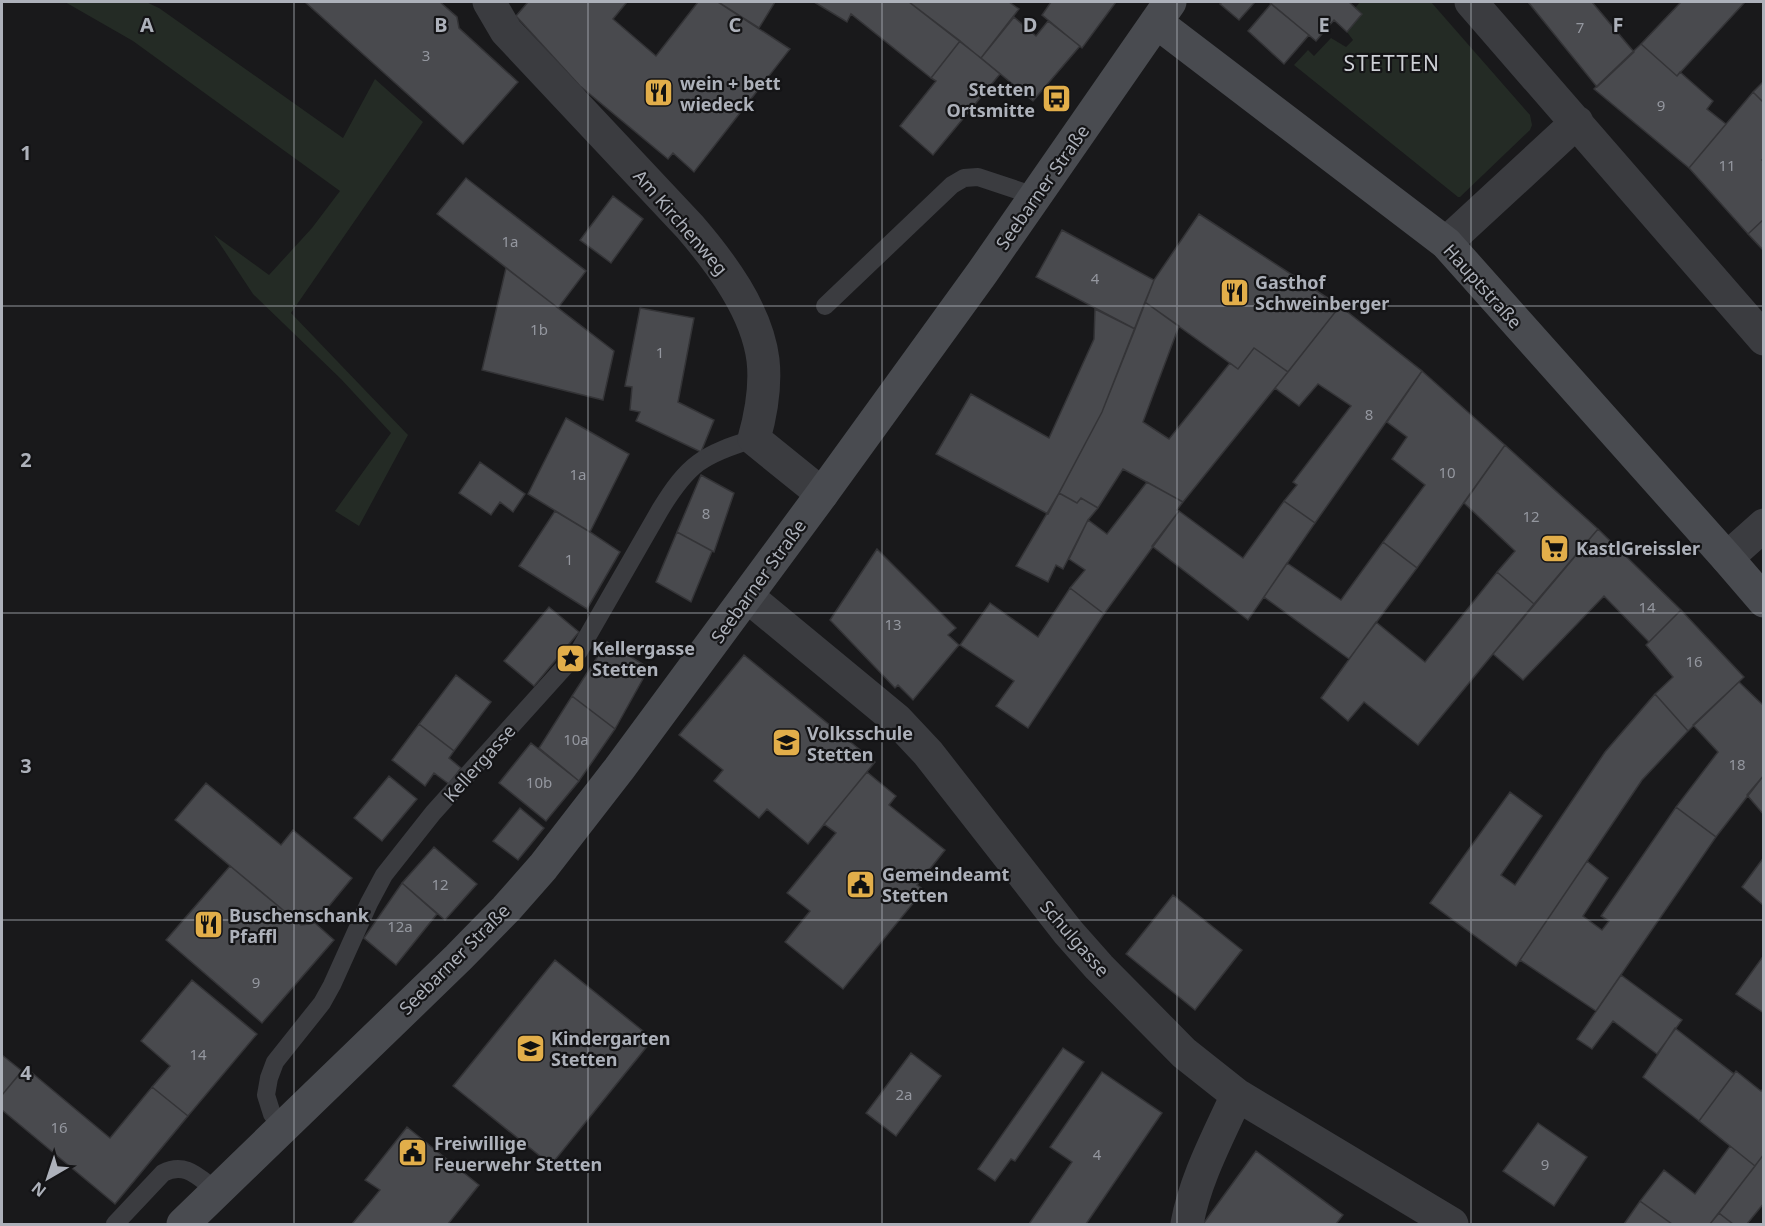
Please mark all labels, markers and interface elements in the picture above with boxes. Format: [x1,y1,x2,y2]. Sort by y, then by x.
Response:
text: A [140,11,154,38]
text: B [434,11,448,38]
text: C [729,11,742,38]
text: D [1023,11,1037,38]
text: E [1318,11,1330,38]
text: F [1613,11,1623,38]
house number: 7 [1576,17,1584,37]
house number: 3 [422,45,430,65]
district label: STETTEN [1344,49,1440,77]
place label: wein + bett wiedeck [680,71,781,116]
restaurant icon: wein + bett wiedeck [643,77,675,109]
place label: Stetten Ortsmitte [947,77,1035,122]
bus stop icon: Stetten Ortsmitte [1040,83,1072,115]
house number: 9 [1657,95,1665,115]
street label: Seebarner Straße [990,120,1094,254]
text: 1 [20,139,32,166]
house number: 11 [1718,155,1736,175]
street label: Am Kirchenweg [629,164,733,280]
house number: 1a [502,231,519,251]
street label: Hauptstraße [1439,239,1527,333]
house number: 4 [1091,268,1100,288]
place label: Gasthof Schweinberger [1255,270,1389,315]
restaurant icon: Gasthof Schweinberger [1218,276,1250,308]
house number: 1b [530,319,548,339]
house number: 1 [656,342,664,362]
house number: 8 [1365,404,1373,424]
text: 2 [20,446,32,473]
house number: 10 [1438,462,1456,482]
house number: 1a [570,464,587,484]
house number: 8 [702,503,710,523]
house number: 12 [1522,506,1540,526]
street label: Seebarner Straße [705,514,811,648]
supermarket icon: KastlGreissler [1539,532,1571,564]
place label: KastlGreissler [1576,536,1700,560]
house number: 1 [565,549,573,569]
house number: 14 [1638,597,1656,617]
house number: 13 [884,614,902,634]
place label: Kellergasse Stetten [592,636,695,681]
place icon: Kellergasse Stetten [555,642,587,674]
house number: 16 [1685,651,1703,671]
street label: Kellergasse [438,719,520,807]
place label: Volksschule Stetten [807,721,913,766]
school or university icon: Volksschule Stetten [770,727,802,759]
house number: 10a [563,729,589,749]
text: 3 [20,752,32,779]
house number: 18 [1728,754,1746,774]
house number: 10b [526,772,552,792]
place label: Gemeindeamt Stetten [882,862,1010,907]
public building icon: Gemeindeamt Stetten [845,868,877,900]
house number: 12 [431,874,449,894]
street label: Schulgasse [1035,895,1115,981]
street label: Seebarner Straße [393,898,515,1020]
place label: Buschenschank Pfaffl [229,903,370,948]
restaurant icon: Buschenschank Pfaffl [192,909,224,941]
house number: 12a [387,916,413,936]
house number: 9 [252,972,260,992]
place label: Kindergarten Stetten [551,1026,670,1071]
school or university icon: Kindergarten Stetten [514,1032,546,1064]
house number: 14 [189,1044,207,1064]
text: 4 [20,1059,32,1086]
house number: 2a [896,1084,913,1104]
house number: 16 [50,1117,68,1137]
place label: Freiwillige Feuerwehr Stetten [434,1131,602,1176]
public building icon: Freiwillige Feuerwehr Stetten [397,1137,429,1169]
house number: 4 [1093,1144,1102,1164]
north arrow [18,1148,78,1208]
house number: 9 [1541,1154,1549,1174]
text: N [27,1177,51,1202]

